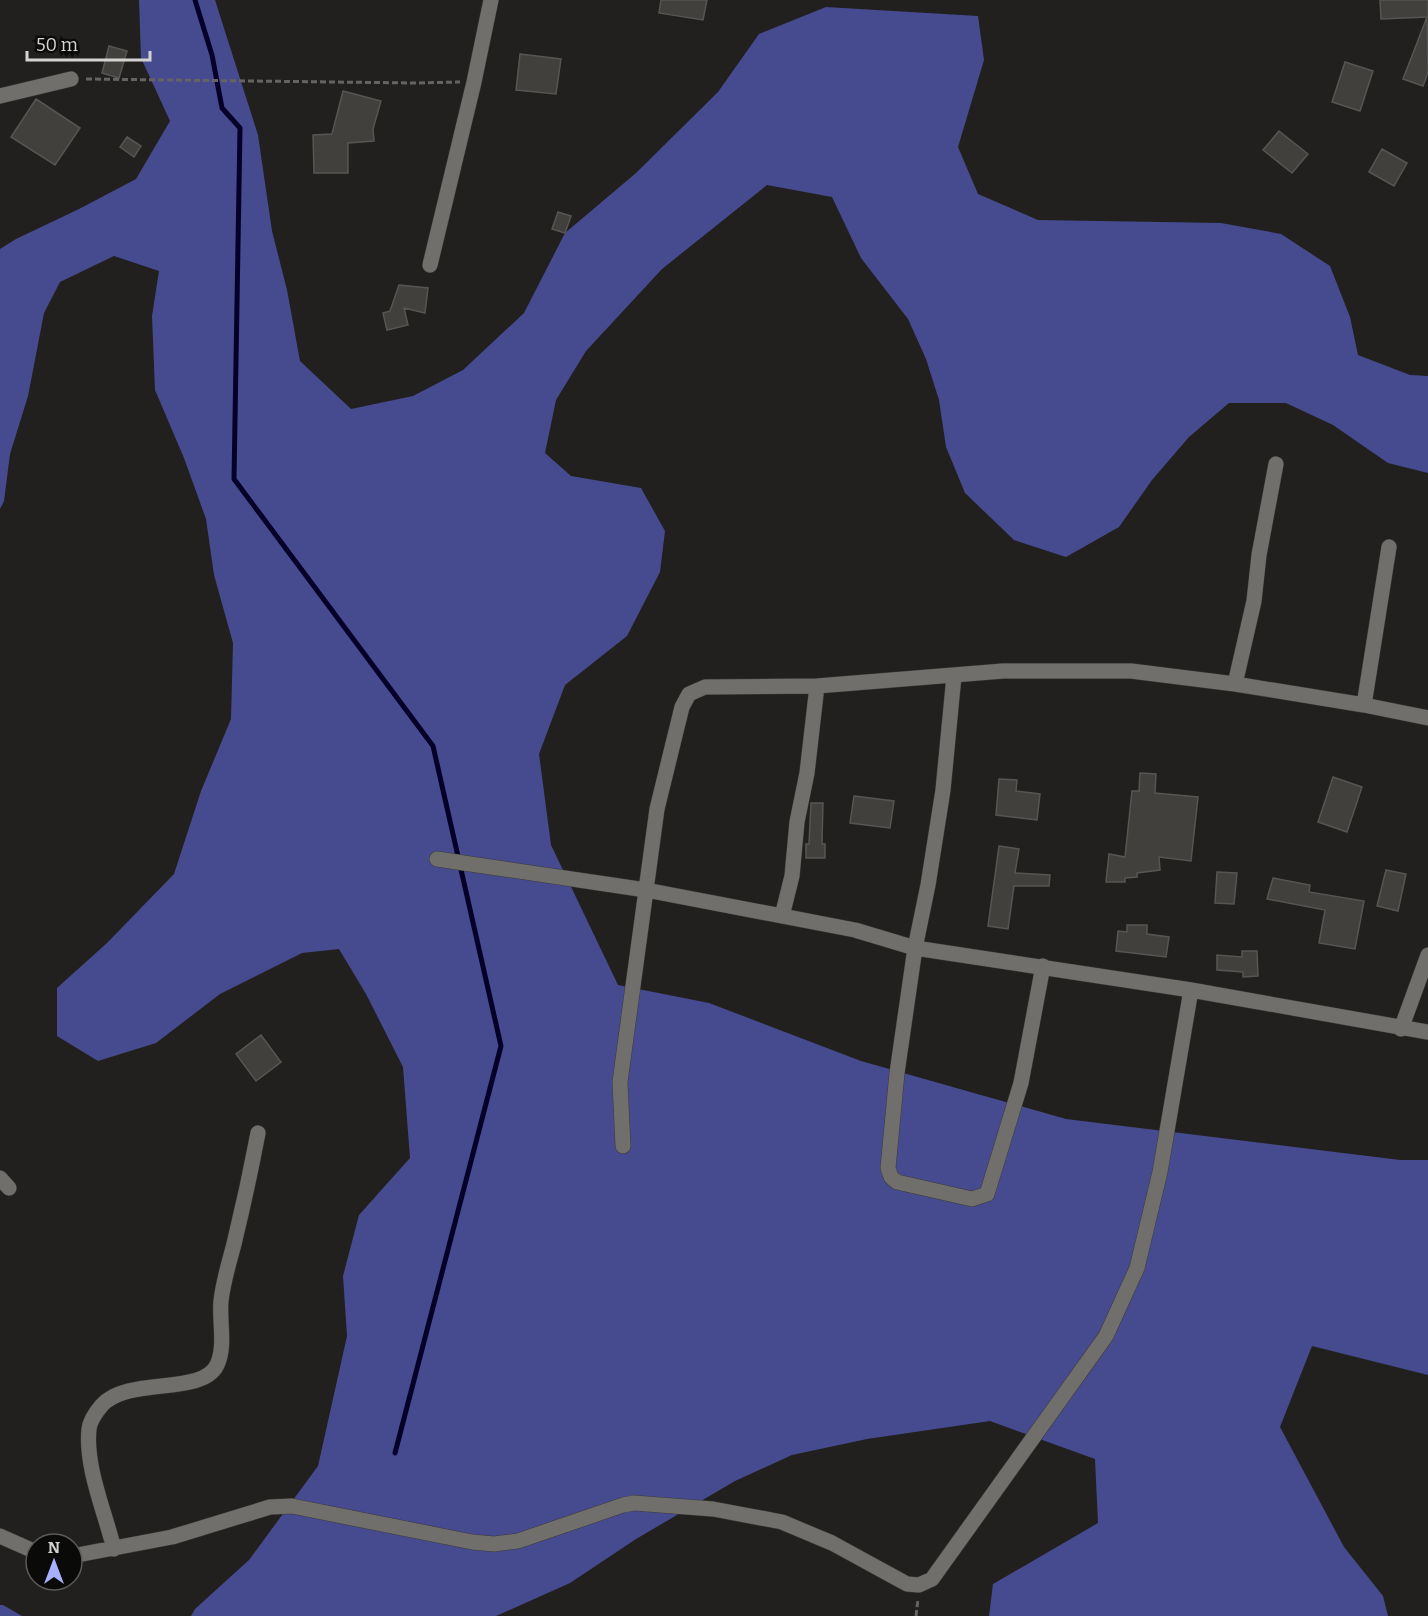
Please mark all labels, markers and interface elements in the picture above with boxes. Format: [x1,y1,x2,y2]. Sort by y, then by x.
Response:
scale bar [27,24,150,62]
text: 50 m [36,34,78,56]
north arrow [24,1532,84,1592]
text: N [48,1538,60,1557]

